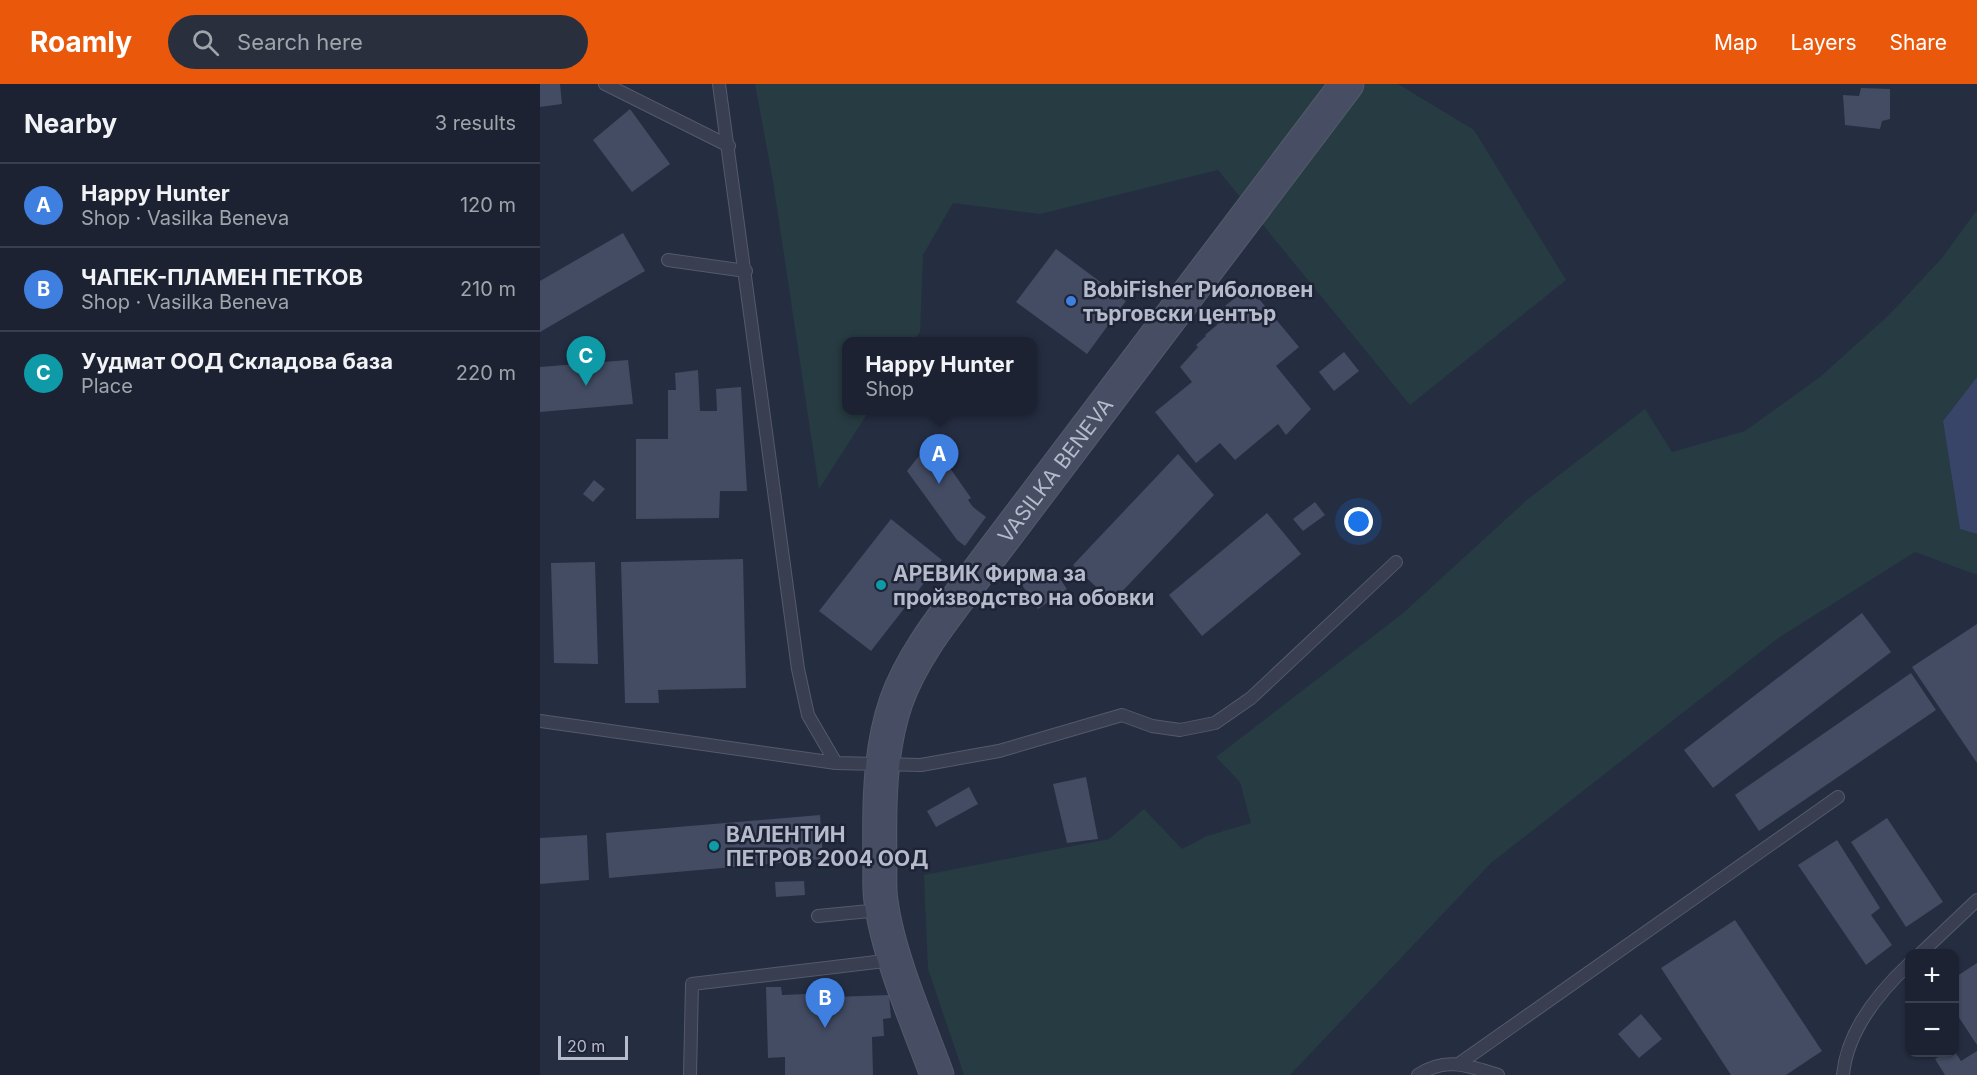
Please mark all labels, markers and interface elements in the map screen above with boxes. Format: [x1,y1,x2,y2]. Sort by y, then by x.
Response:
search box [168,15,588,69]
text: Roamly [30,25,132,59]
icon: search [189,26,222,59]
text: Search here [237,29,363,55]
text: Map [1714,30,1758,55]
text: Layers [1791,30,1857,55]
text: Share [1890,30,1947,55]
text: Nearby [24,108,117,139]
text: 3 results [435,111,516,135]
text: Happy Hunter [81,180,230,206]
text: A [36,193,51,217]
text: 120 m [460,193,516,217]
text: Shop · Vasilka Beneva [81,206,289,230]
text: ЧАПЕК-ПЛАМЕН ПЕТКОВ [81,264,363,290]
text: B [37,277,50,301]
text: 210 m [460,277,516,301]
place label: BobiFisher Риболовен търговски център [1083,277,1313,326]
text: Shop · Vasilka Beneva [81,290,289,314]
marker: BobiFisher Риболовен търговски център [1064,294,1078,308]
pin: C [566,336,606,386]
popup [842,337,1037,415]
text: Уудмат ООД Складова база [81,348,393,374]
text: Happy Hunter [865,351,1014,377]
text: C [36,361,51,385]
text: 220 m [456,361,516,385]
text: Place [81,374,133,398]
text: Shop [865,377,914,401]
street label: VASILKA BENEVA [992,393,1118,548]
pin: A [920,434,958,484]
your location [1344,507,1373,536]
place label: АРЕВИК Фирма за пройзводство на обовки [893,561,1154,610]
marker: АРЕВИК Фирма за пройзводство на обовки [874,578,888,592]
place label: ВАЛЕНТИН ПЕТРОВ 2004 ООД [726,822,928,871]
marker: ВАЛЕНТИН ПЕТРОВ 2004 ООД [707,839,721,853]
map controls [1905,949,1959,1057]
button: + [1905,949,1959,1003]
pin: B [806,978,844,1028]
button: − [1905,1003,1959,1057]
scale bar [558,1033,628,1060]
text: 20 m [567,1036,605,1056]

